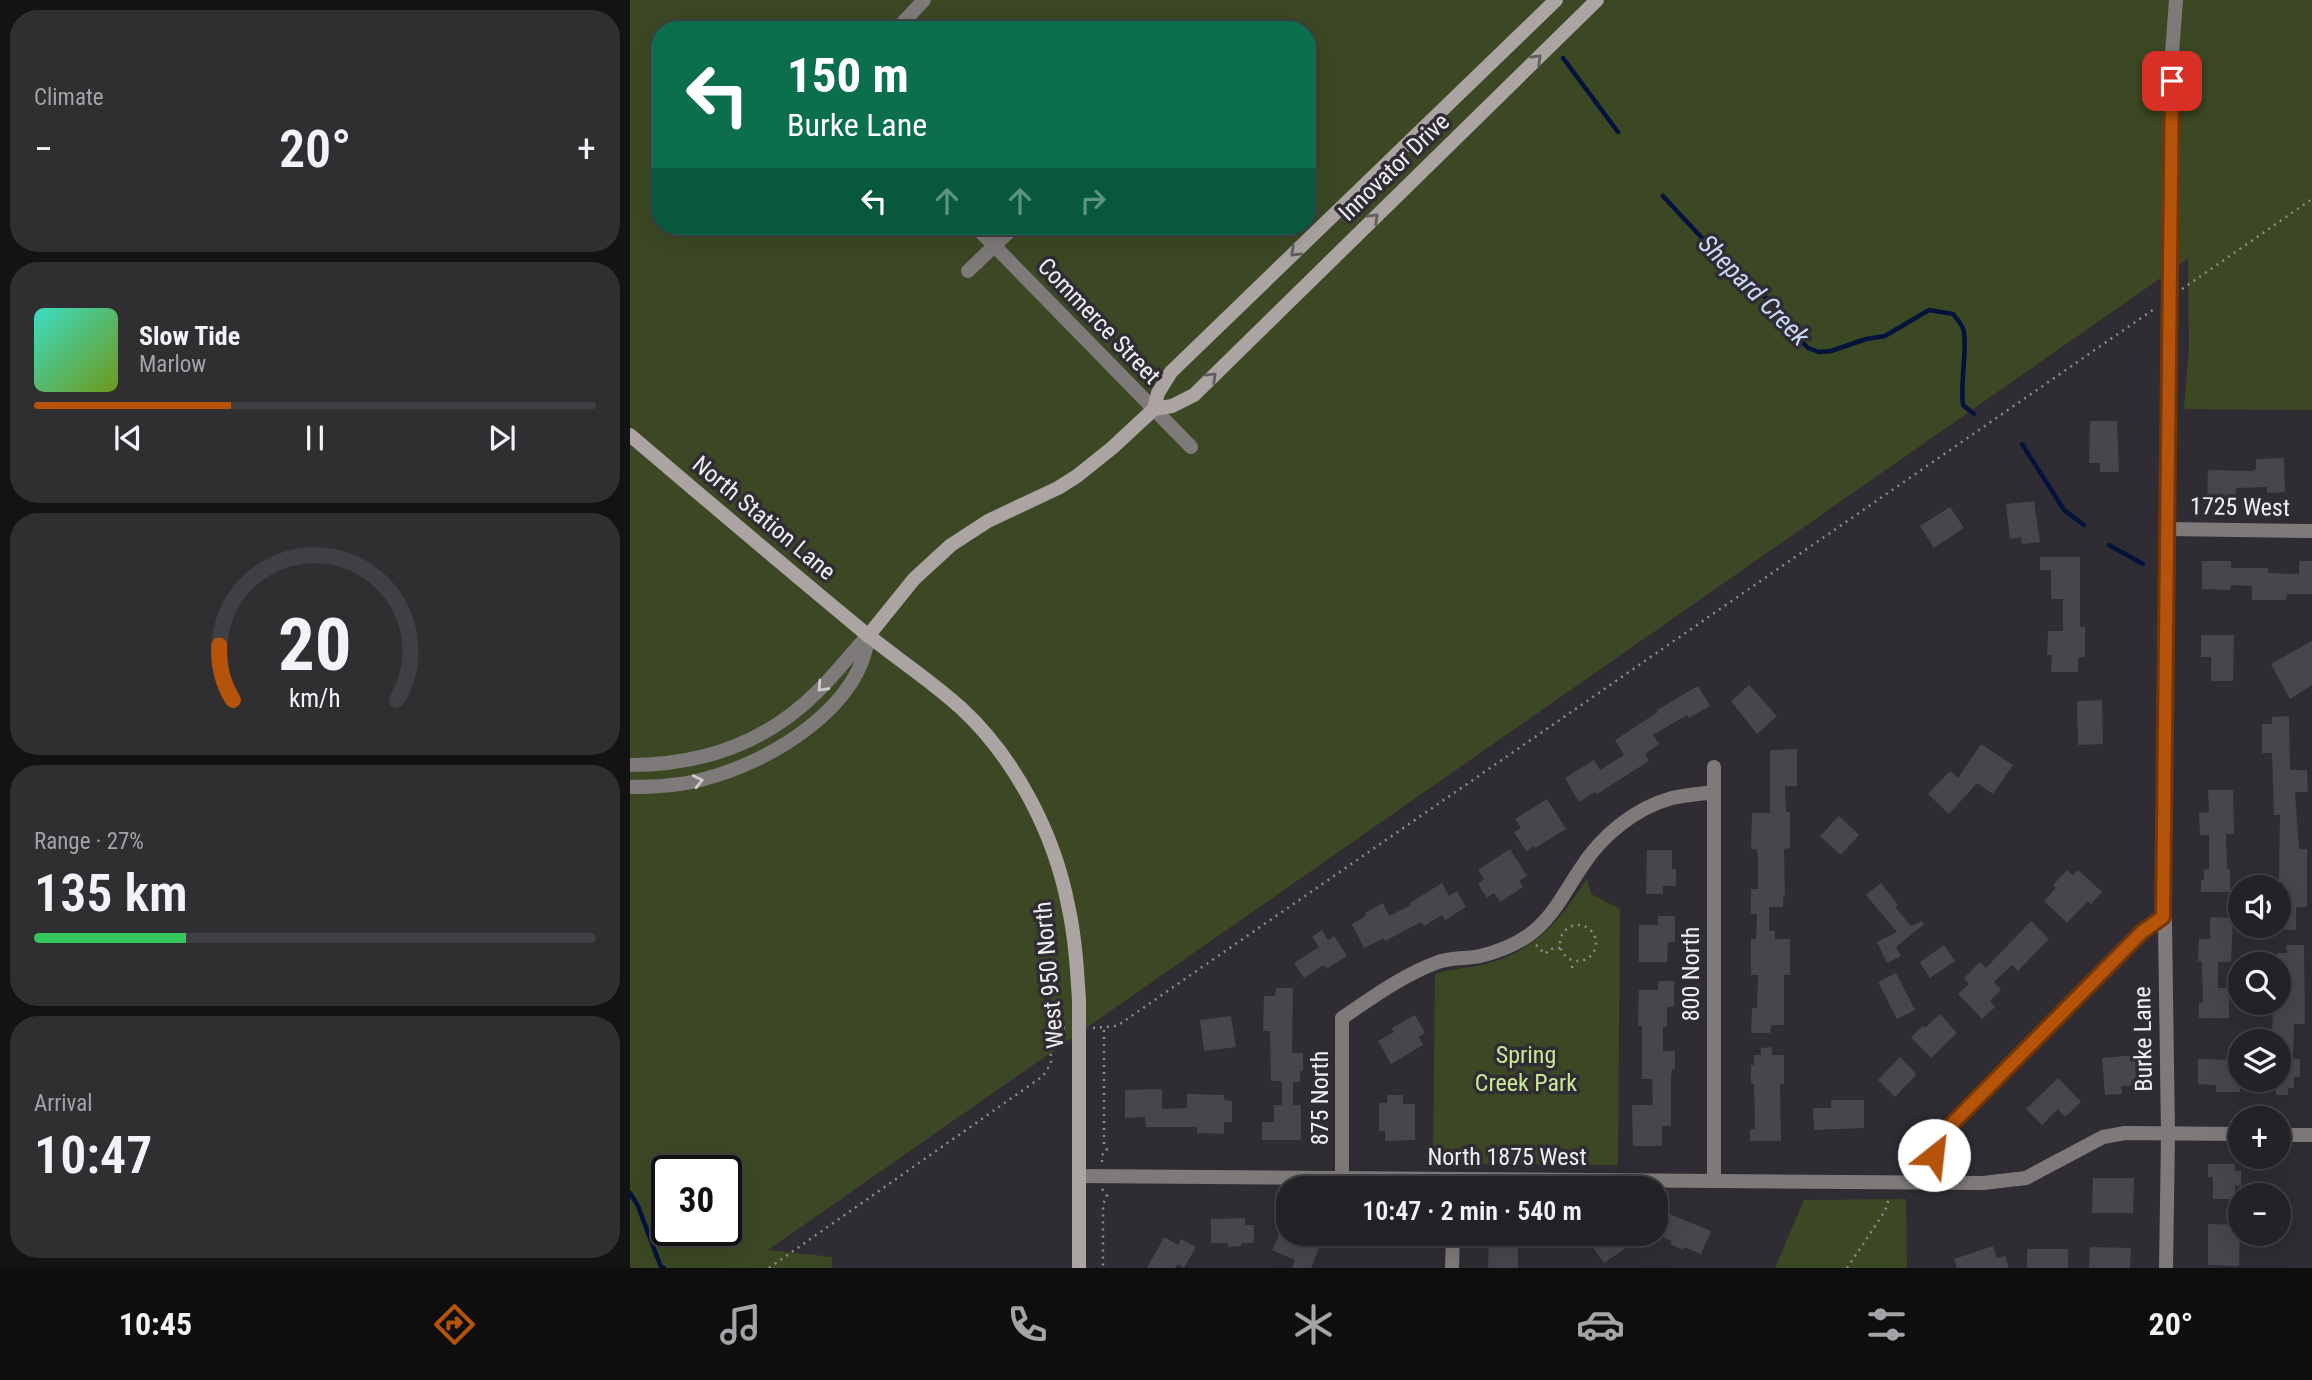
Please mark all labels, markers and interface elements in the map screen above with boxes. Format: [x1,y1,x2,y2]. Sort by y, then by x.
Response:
text: 150 m [787,47,909,104]
icon: left [672,49,763,140]
pin [2142,51,2202,111]
one-way arrow [1528,54,1541,67]
icon: arrive [2153,62,2191,100]
text: Climate [34,84,104,111]
text: Burke Lane [787,106,927,144]
street label: Innovator Drive [1333,107,1455,227]
text: 20° [279,119,351,180]
text: − [34,127,53,171]
text: + [577,127,596,171]
icon: left [855,182,893,220]
icon: ahead [928,182,966,220]
icon: ahead [1001,182,1039,220]
icon: right [1074,182,1112,220]
one-way arrow [1366,214,1379,227]
water label: Shepard Creek [1692,228,1816,352]
one-way arrow [1290,243,1303,256]
street label: Commerce Street [1032,252,1166,390]
text: Slow Tide [139,321,240,351]
text: Marlow [139,351,206,378]
one-way arrow [1203,373,1216,386]
icon: previous [109,419,147,457]
icon: pause [296,419,334,457]
icon: next [483,419,521,457]
street label: North Station Lane [687,450,841,586]
street label: 1725 West [2190,492,2290,522]
text: 20 [278,602,352,688]
one-way arrow [818,678,831,691]
text: km/h [289,684,341,713]
one-way arrow [692,774,704,789]
text: Range · 27% [34,828,144,855]
text: 135 km [34,863,188,924]
map controls [2228,875,2291,1246]
button: sound [2228,875,2291,938]
street label: West 950 North [1029,900,1069,1050]
street label: 800 North [1677,927,1705,1021]
button: search [2228,952,2291,1015]
street label: Burke Lane [2128,986,2158,1092]
button: layers [2228,1029,2291,1092]
park label: Spring Creek Park [1475,1041,1577,1097]
street label: 875 North [1306,1051,1334,1145]
text: Arrival [34,1090,93,1117]
button: + [2228,1106,2291,1169]
position arrow [1897,1118,1971,1192]
text: 10:47 [34,1125,152,1186]
street label: North 1875 West [1427,1143,1587,1171]
speed limit sign: 30 [651,1155,742,1246]
button: − [2228,1183,2291,1246]
text: 10:47 · 2 min · 540 m [1362,1196,1582,1226]
icon: directions [430,1300,479,1349]
icon: music [716,1300,765,1349]
icon: phone [1003,1300,1052,1349]
icon: climate [1289,1300,1338,1349]
icon: car [1576,1300,1625,1349]
icon: filters [1862,1300,1911,1349]
text: 10:45 [119,1305,192,1343]
text: 20° [2148,1305,2193,1343]

